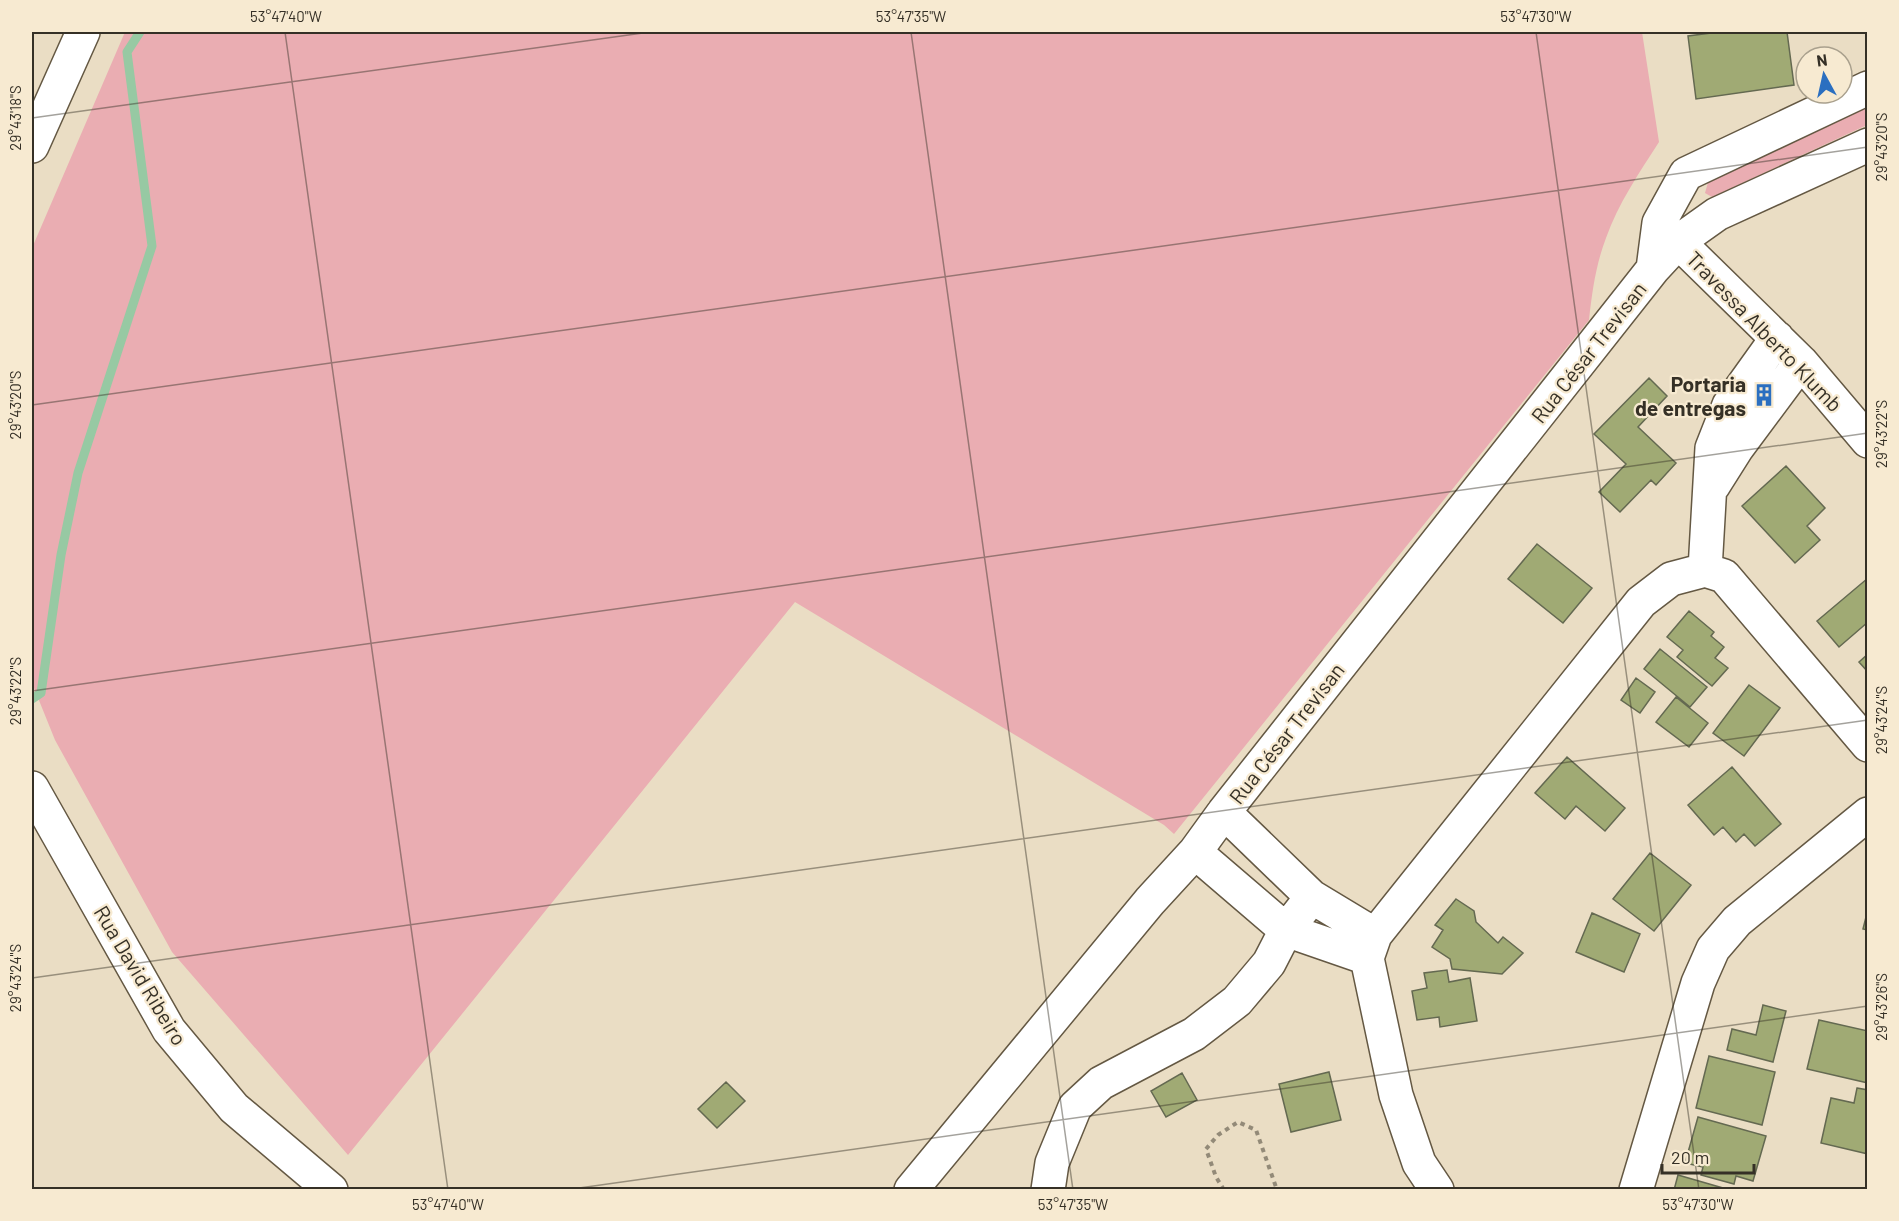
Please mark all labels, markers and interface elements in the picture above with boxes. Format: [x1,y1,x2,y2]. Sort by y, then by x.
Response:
text: 53°47'40"W [250,7,322,25]
text: 53°47'35"W [876,7,946,25]
text: 53°47'30"W [1500,7,1572,25]
north arrow [1794,45,1854,105]
text: N [1815,50,1828,70]
text: 29°43'18"S [6,85,24,151]
text: 29°43'20"S [1872,113,1890,181]
street label: Travessa Alberto Klumb [1682,246,1848,416]
street label: Rua César Trevisan [1525,276,1651,428]
text: 29°43'20"S [6,371,24,439]
place label: Portaria de entregas [1635,371,1746,420]
building icon: Portaria de entregas [1751,382,1777,408]
text: 29°43'22"S [1872,400,1890,468]
text: 29°43'22"S [6,657,24,725]
street label: Rua César Trevisan [1223,657,1349,809]
text: 29°43'24"S [1872,686,1890,754]
street label: Rua David Ribeiro [89,901,193,1049]
text: 29°43'24"S [6,944,24,1012]
text: 29°43'26"S [1872,973,1890,1041]
scale bar [1662,1137,1754,1175]
text: 20 m [1671,1146,1709,1168]
text: 53°47'40"W [412,1195,484,1213]
text: 53°47'35"W [1038,1195,1108,1213]
text: 53°47'30"W [1662,1195,1734,1213]

